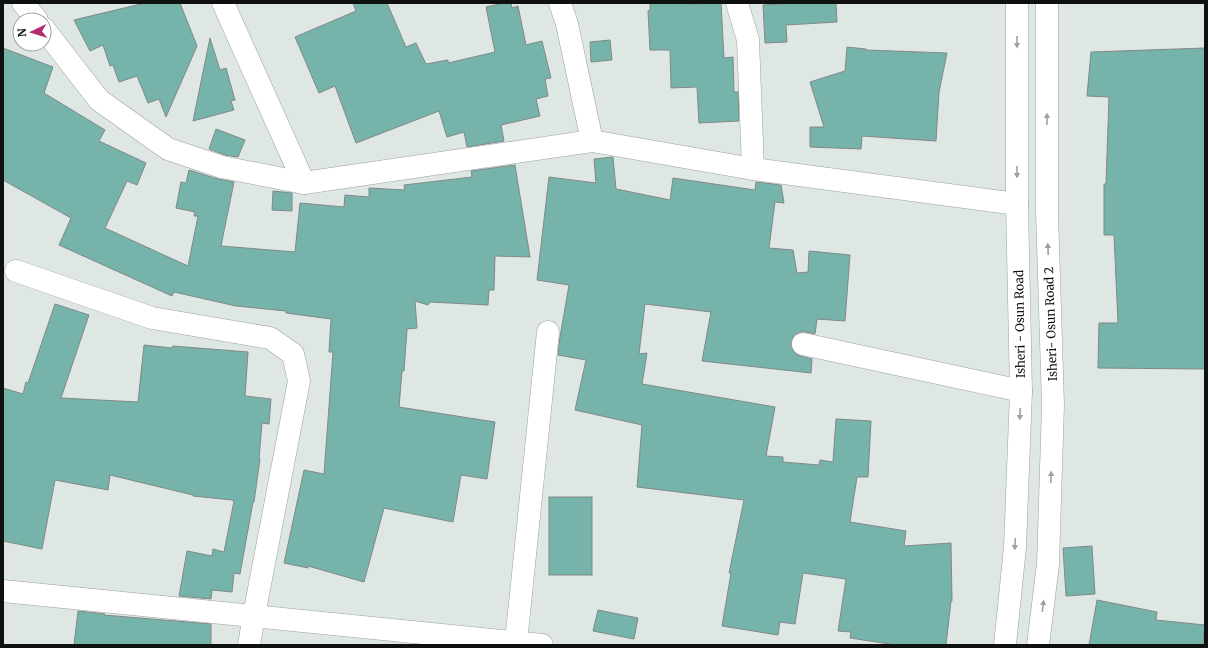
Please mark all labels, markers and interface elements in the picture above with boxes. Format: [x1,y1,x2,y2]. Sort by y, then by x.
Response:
north arrow [12,12,52,52]
text: N [15,28,29,38]
one-way arrow [1014,36,1020,49]
one-way arrow [1044,112,1050,125]
one-way arrow [1014,166,1020,179]
one-way arrow [1045,243,1052,255]
street label: Isheri- Osun Road 2 [1041,267,1060,381]
street label: Isheri - Osun Road [1011,270,1028,378]
one-way arrow [1017,408,1023,421]
one-way arrow [1048,470,1054,483]
one-way arrow [1011,538,1018,550]
one-way arrow [1040,600,1046,612]

